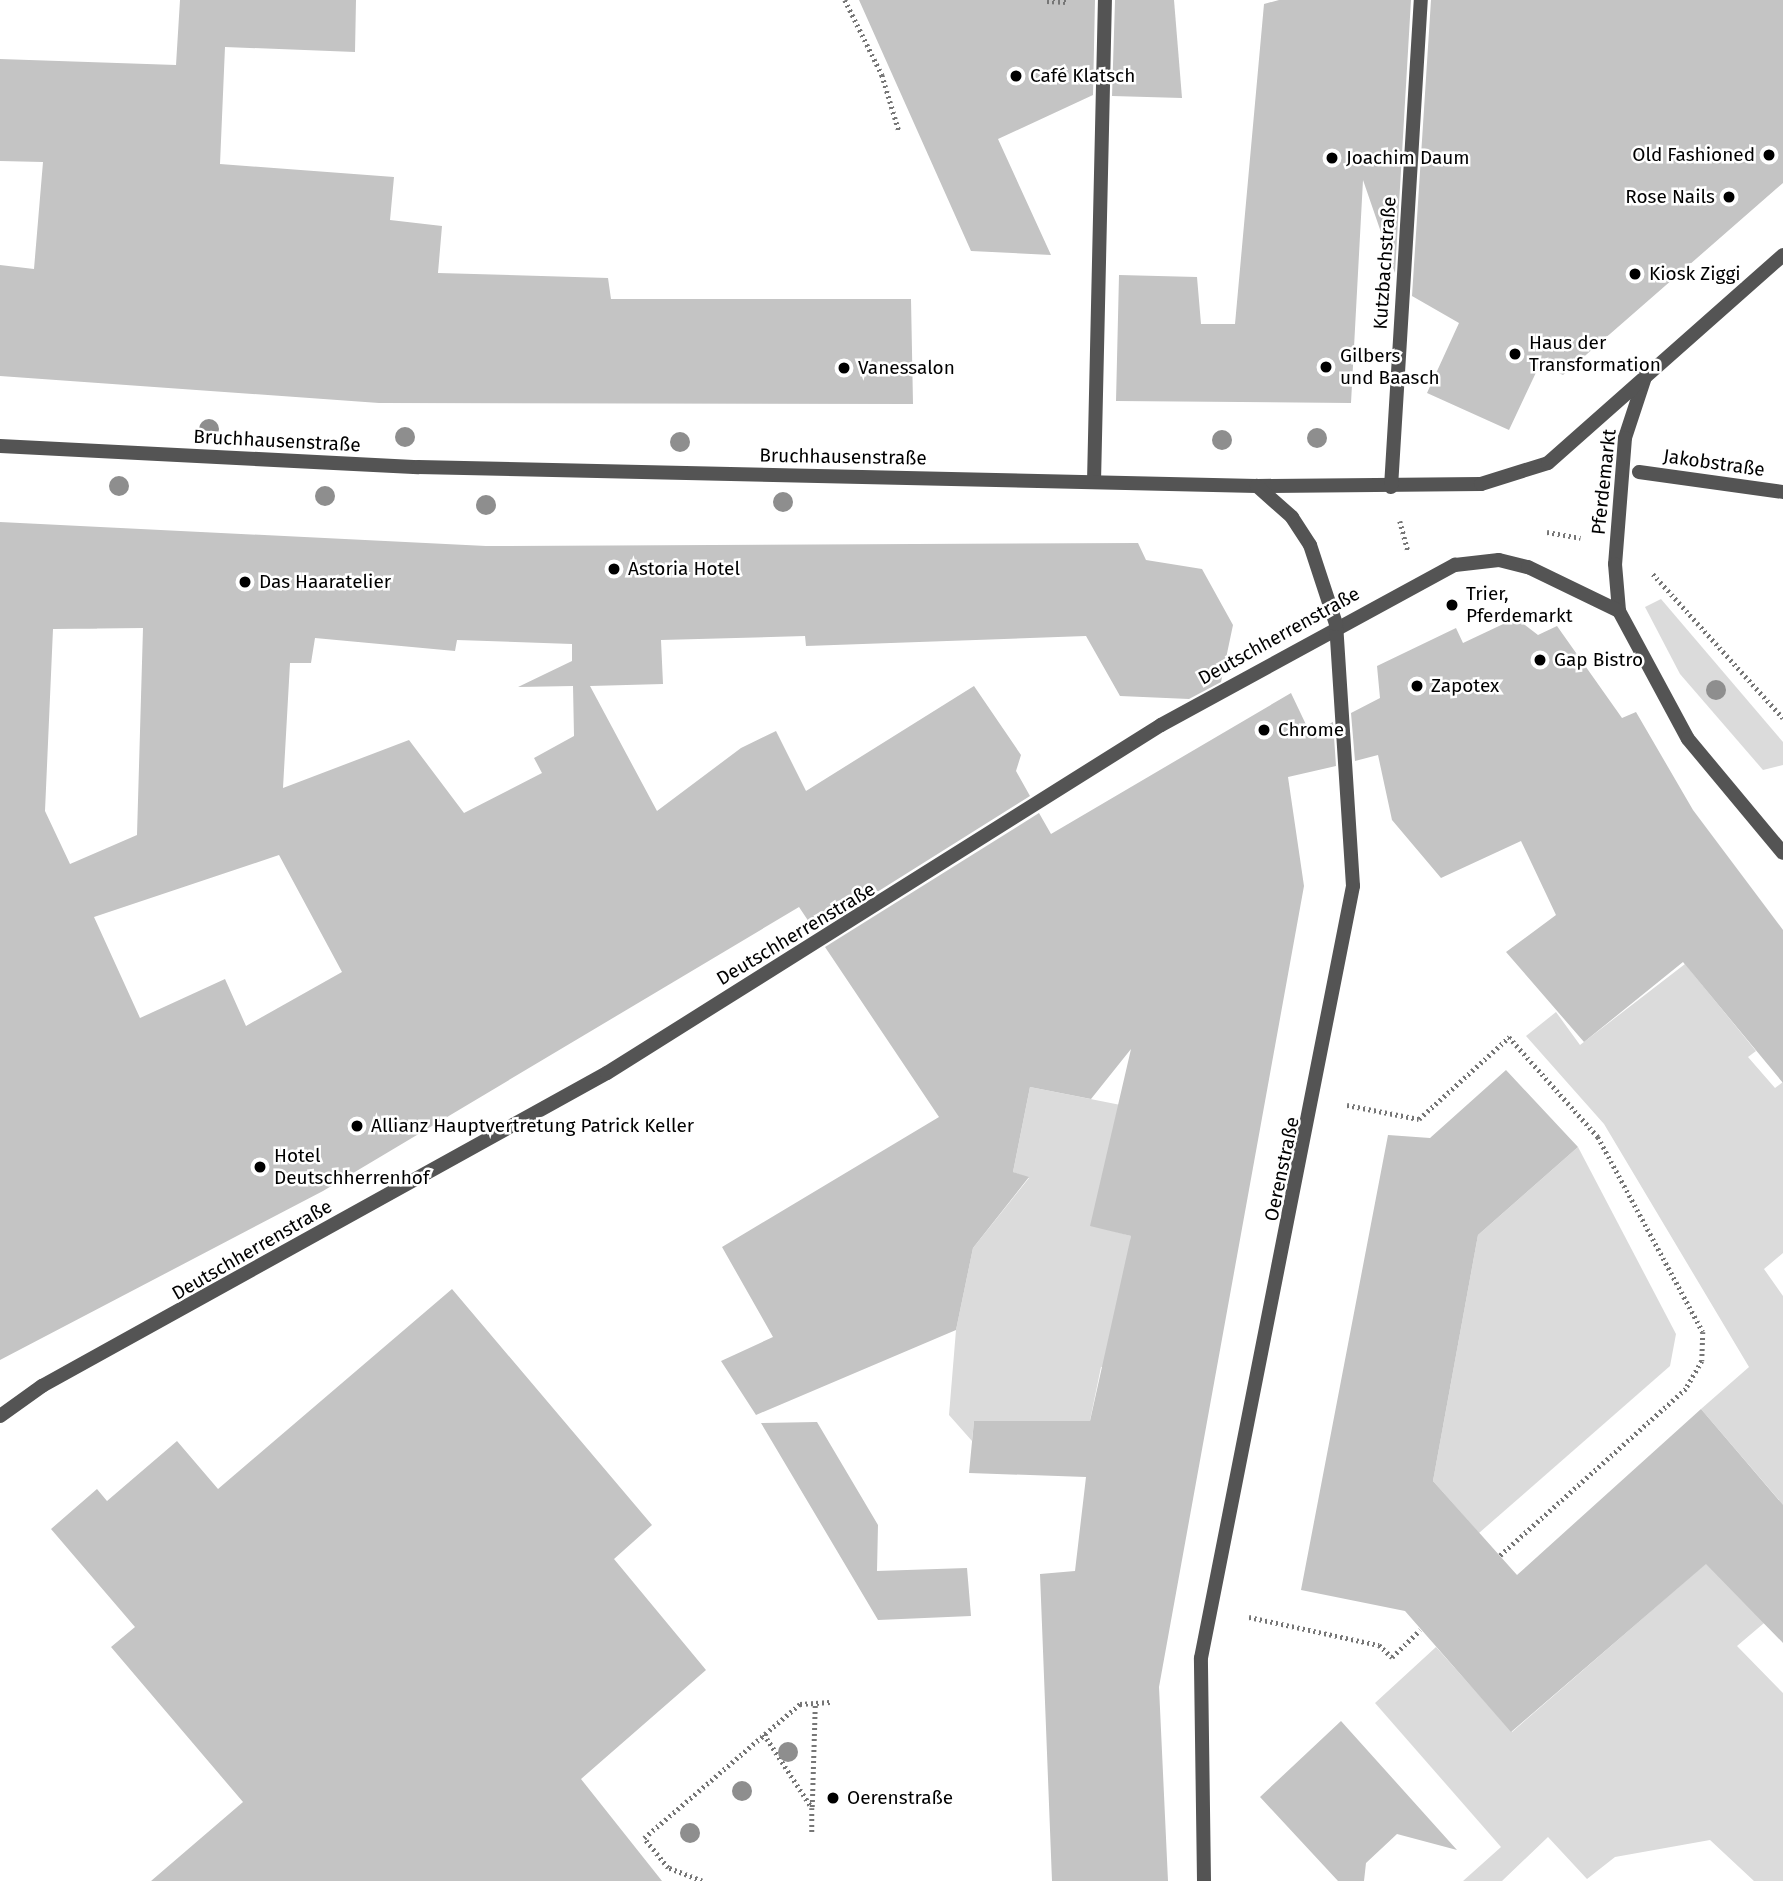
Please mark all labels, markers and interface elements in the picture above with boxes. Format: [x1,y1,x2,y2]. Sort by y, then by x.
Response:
place label: Café Klatsch [1030,65,1135,87]
marker: Café Klatsch [1008,68,1024,84]
place label: Old Fashioned [1632,144,1755,166]
place label: Joachim Daum [1346,147,1470,169]
marker: Old Fashioned [1761,147,1777,163]
marker: Joachim Daum [1324,150,1340,166]
place label: Rose Nails [1625,186,1715,208]
marker: Rose Nails [1721,189,1737,205]
street label: Kutzbachstraße [1369,196,1401,330]
place label: Kiosk Ziggi [1649,263,1741,285]
marker: Kiosk Ziggi [1627,266,1643,282]
place label: Haus der Transformation [1529,332,1661,376]
place label: Gilbers und Baasch [1340,345,1440,389]
marker: Haus der Transformation [1507,346,1523,362]
place label: Vanessalon [858,357,955,379]
marker: Gilbers und Baasch [1318,359,1334,375]
marker: Vanessalon [836,360,852,376]
street label: Bruchhausenstraße [193,425,361,457]
street label: Pferdemarkt [1587,428,1621,536]
street label: Bruchhausenstraße [759,444,927,470]
street label: Jakobstraße [1662,445,1766,481]
place label: Astoria Hotel [628,558,740,580]
marker: Astoria Hotel [606,561,622,577]
place label: Das Haaratelier [259,571,391,593]
marker: Das Haaratelier [237,574,253,590]
street label: Deutschherrenstraße [1194,582,1364,690]
place label: Trier, Pferdemarkt [1466,583,1572,627]
marker: Trier, Pferdemarkt [1444,597,1460,613]
place label: Gap Bistro [1554,649,1643,671]
marker: Gap Bistro [1532,652,1548,668]
place label: Zapotex [1431,675,1499,697]
marker: Zapotex [1409,678,1425,694]
place label: Chrome [1278,719,1344,741]
marker: Chrome [1256,722,1272,738]
street label: Deutschherrenstraße [713,878,879,990]
place label: Allianz Hauptvertretung Patrick Keller [371,1115,694,1137]
street label: Oerenstraße [1260,1115,1304,1223]
marker: Allianz Hauptvertretung Patrick Keller [349,1118,365,1134]
place label: Hotel Deutschherrenhof [274,1145,429,1189]
marker: Hotel Deutschherrenhof [252,1159,268,1175]
street label: Deutschherrenstraße [168,1195,336,1305]
place label: Oerenstraße [847,1787,953,1809]
marker: Oerenstraße [825,1790,841,1806]

